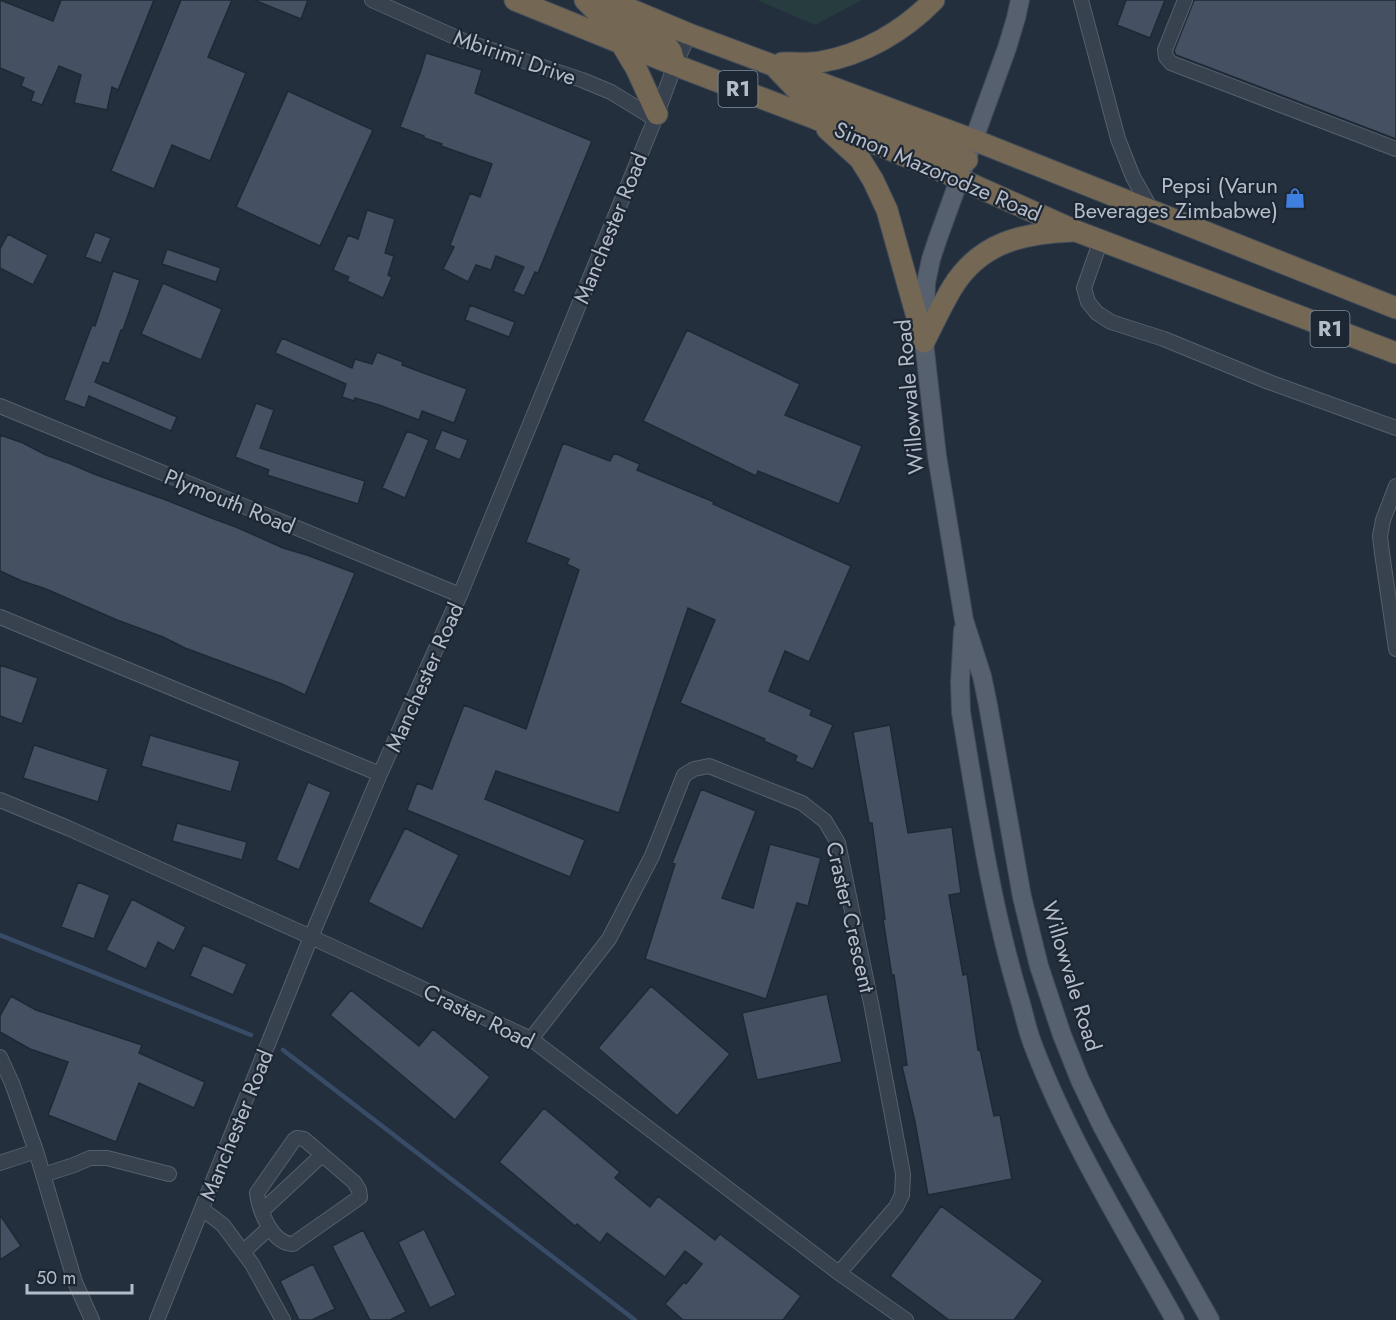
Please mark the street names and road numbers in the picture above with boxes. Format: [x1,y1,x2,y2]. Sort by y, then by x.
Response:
street label: Mbirimi Drive [449,21,581,93]
road number: R1 [718,71,758,107]
street label: Simon Mazorodze Road [829,113,1047,229]
street label: Manchester Road [565,148,655,308]
road number: R1 [1310,311,1350,347]
street label: Willowvale Road [886,318,932,476]
street label: Plymouth Road [160,460,300,542]
street label: Manchester Road [377,597,471,757]
street label: Craster Crescent [818,838,884,996]
street label: Willowvale Road [1034,897,1110,1055]
street label: Craster Road [418,975,540,1057]
street label: Manchester Road [191,1045,281,1205]

